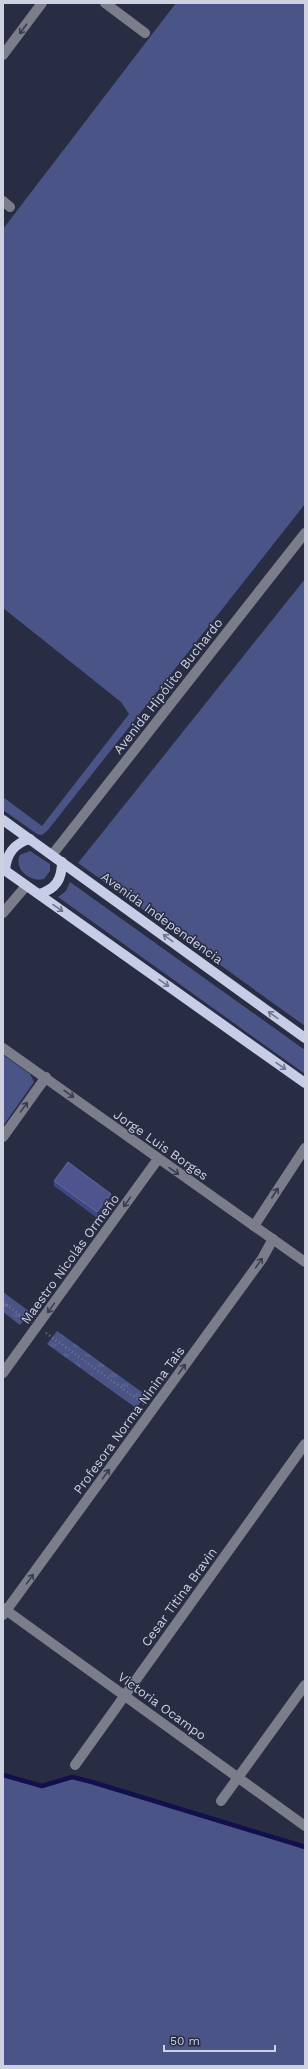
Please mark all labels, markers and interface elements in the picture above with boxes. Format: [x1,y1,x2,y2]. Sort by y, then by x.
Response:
one-way arrow [18,23,27,34]
street label: Avenida Hipólito Buchardo [110,615,226,757]
street label: Avenida Independencia [98,869,226,968]
one-way arrow [52,904,63,912]
one-way arrow [163,934,174,942]
one-way arrow [158,979,169,987]
one-way arrow [268,1011,279,1019]
one-way arrow [275,1062,286,1070]
one-way arrow [64,1090,75,1099]
one-way arrow [20,1102,29,1113]
street label: Jorge Luis Borges [111,1107,211,1183]
one-way arrow [169,1167,180,1175]
one-way arrow [271,1188,279,1199]
street label: Maestro Nicolás Ormeño [18,1191,122,1327]
one-way arrow [123,1197,131,1208]
one-way arrow [255,1258,263,1269]
one-way arrow [47,1302,55,1313]
street label: Profesora Norma Ninina Tais [70,1343,188,1497]
one-way arrow [178,1363,187,1374]
one-way arrow [102,1468,110,1479]
street label: Cesar Titina Bravin [138,1545,220,1649]
one-way arrow [25,1573,34,1584]
street label: Victoria Ocampo [115,1669,209,1743]
scale bar [164,2027,275,2053]
text: 50 m [170,2034,200,2048]

